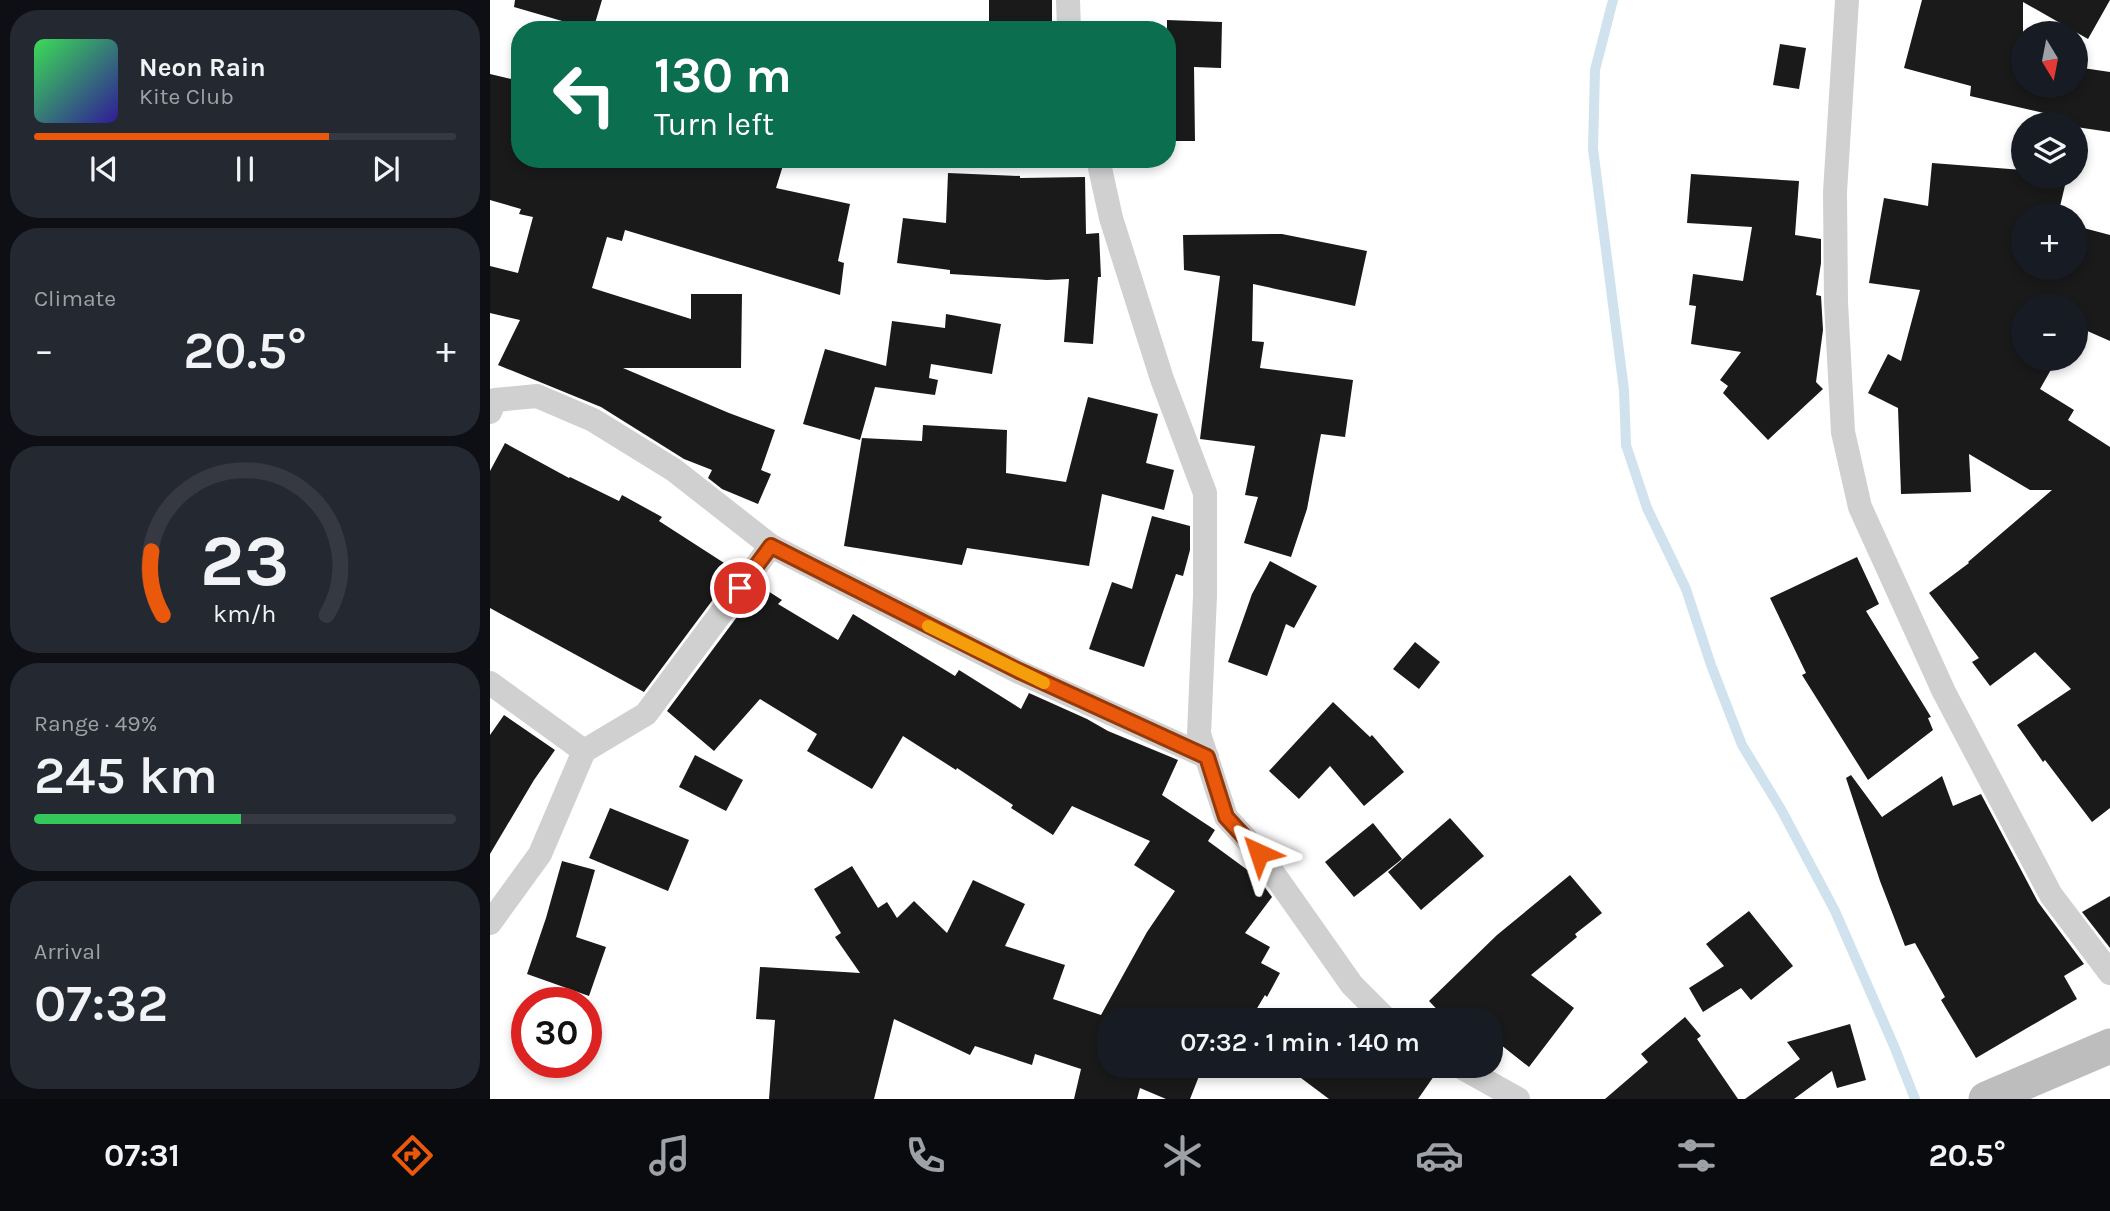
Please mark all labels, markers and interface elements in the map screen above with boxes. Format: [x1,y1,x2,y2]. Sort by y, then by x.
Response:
north arrow [2011,21,2088,98]
map controls [2011,21,2088,371]
text: 130 m [654,47,792,104]
icon: left [539,49,630,140]
text: Neon Rain [139,52,266,83]
text: Kite Club [139,83,234,110]
text: Turn left [654,106,774,143]
button: layers [2011,112,2088,189]
icon: previous [85,150,123,188]
icon: pause [226,150,264,188]
icon: next [367,150,405,188]
button: + [2011,203,2088,280]
text: Climate [34,285,116,312]
button: − [2011,294,2088,371]
text: 20.5° [183,320,307,381]
text: − [34,328,54,373]
text: + [436,328,456,373]
text: 23 [200,519,290,604]
pin [710,558,770,618]
icon: arrive [721,569,759,607]
text: km/h [213,599,277,628]
text: Range · 49% [34,710,157,737]
text: 245 km [34,745,218,806]
position arrow [1222,816,1296,890]
text: Arrival [34,938,101,965]
text: 07:32 [34,973,168,1034]
speed limit sign: 30 [511,987,602,1078]
text: 07:32 · 1 min · 140 m [1180,1027,1420,1058]
icon: directions [388,1131,437,1180]
icon: music [645,1131,694,1180]
icon: phone [901,1131,950,1180]
icon: climate [1158,1131,1207,1180]
icon: car [1415,1131,1464,1180]
icon: filters [1672,1131,1721,1180]
text: 07:31 [104,1137,180,1174]
text: 20.5° [1928,1137,2006,1174]

